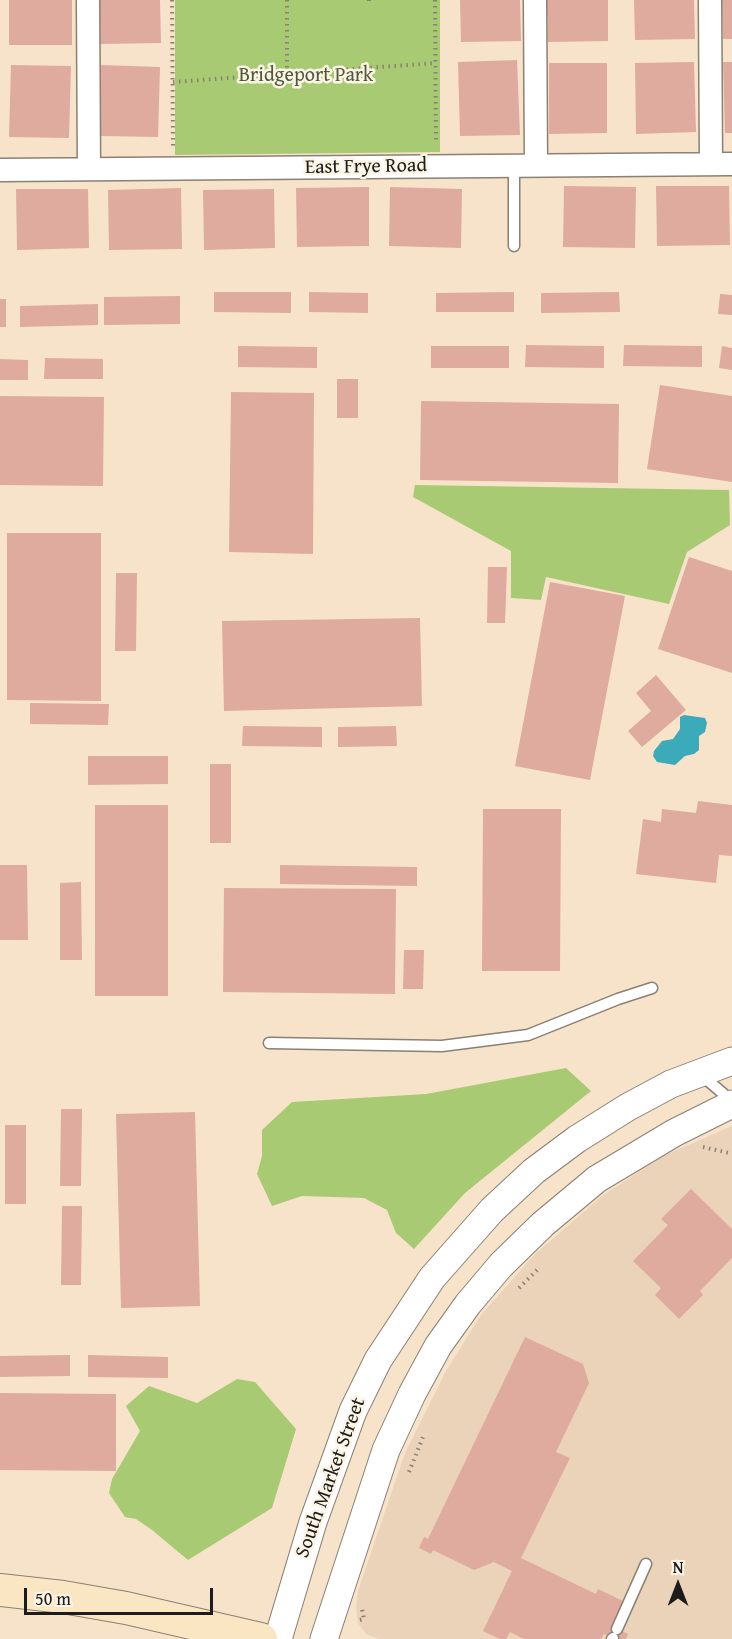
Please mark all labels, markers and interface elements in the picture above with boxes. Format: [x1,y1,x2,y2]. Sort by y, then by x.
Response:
park label: Bridgeport Park [239,64,373,88]
street label: East Frye Road [305,154,427,180]
street label: South Market Street [291,1395,371,1561]
north arrow [648,1555,708,1615]
text: N [673,1555,683,1579]
scale bar [27,1576,216,1614]
text: 50 m [35,1585,71,1612]

